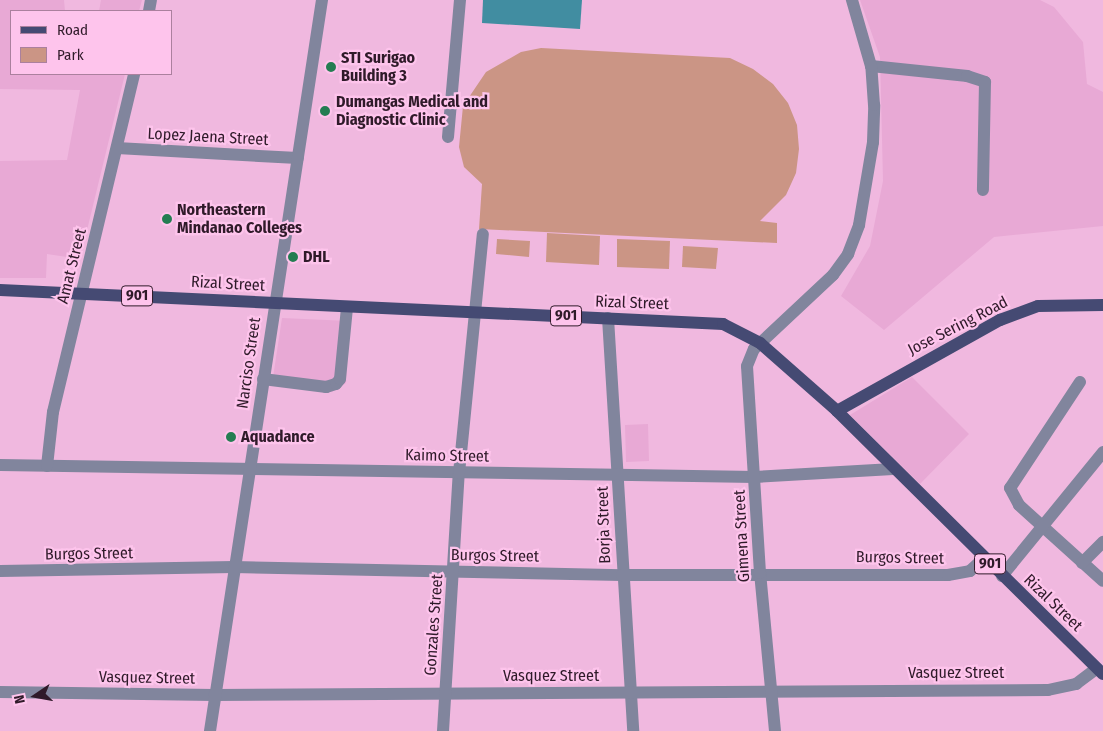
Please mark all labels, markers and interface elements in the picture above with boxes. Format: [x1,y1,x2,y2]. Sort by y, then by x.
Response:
legend [10,10,172,75]
text: Road [57,21,88,39]
text: Park [57,46,84,64]
place label: STI Surigao Building 3 [341,48,415,86]
marker: STI Surigao Building 3 [325,61,337,73]
place label: Dumangas Medical and Diagnostic Clinic [336,92,488,130]
marker: Dumangas Medical and Diagnostic Clinic [318,104,332,118]
street label: Lopez Jaena Street [147,124,269,150]
place label: Northeastern Mindanao Colleges [177,200,302,238]
marker: Northeastern Mindanao Colleges [161,213,173,225]
street label: Amat Street [53,226,91,306]
place label: DHL [303,247,330,267]
marker: DHL [287,251,299,263]
street label: Rizal Street [191,272,265,296]
road number: 901 [121,284,153,308]
street label: Rizal Street [595,292,669,314]
street label: Jose Sering Road [905,293,1011,359]
road number: 901 [550,304,582,328]
street label: Narciso Street [233,316,265,410]
place label: Aquadance [241,427,314,447]
marker: Aquadance [225,431,237,443]
street label: Kaimo Street [405,446,489,466]
street label: Borja Street [593,486,615,564]
street label: Gimena Street [730,489,754,583]
street label: Burgos Street [45,544,133,564]
street label: Burgos Street [451,546,539,566]
street label: Burgos Street [856,548,944,568]
road number: 901 [974,552,1006,576]
street label: Rizal Street [1020,570,1086,636]
street label: Gonzales Street [421,574,447,676]
street label: Vasquez Street [908,663,1004,683]
street label: Vasquez Street [503,666,599,686]
street label: Vasquez Street [99,668,195,688]
north arrow [10,671,60,721]
text: N [11,693,29,705]

